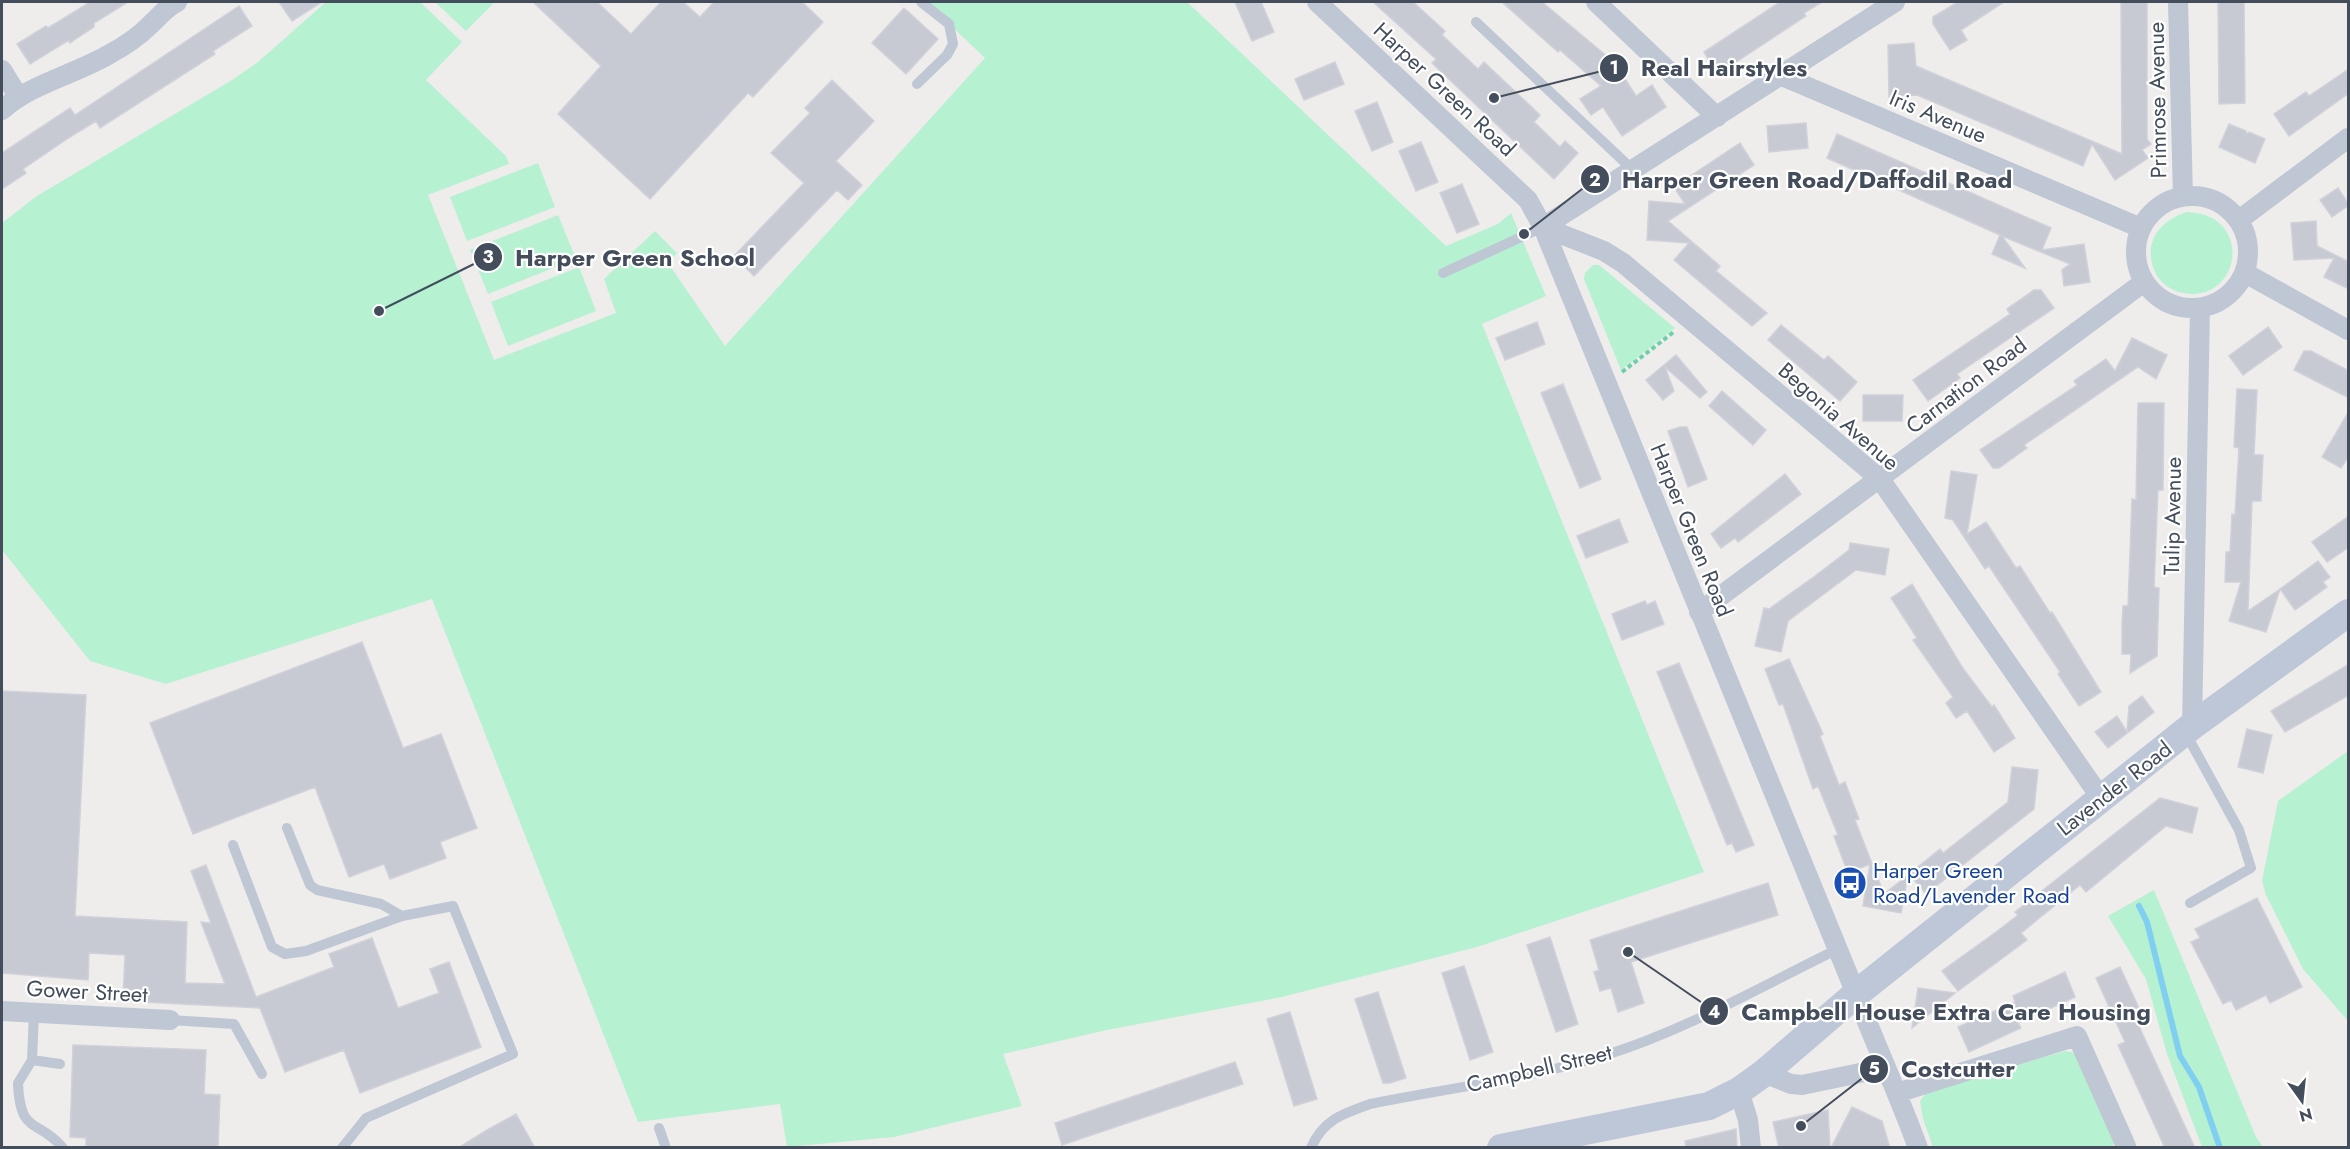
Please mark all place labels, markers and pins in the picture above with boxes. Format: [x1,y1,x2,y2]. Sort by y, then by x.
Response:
callout: Real Hairstyles [1599,47,1819,89]
callout: Harper Green Road/Daffodil Road [1580,158,2025,200]
callout: Harper Green School [473,236,767,278]
place label: Harper Green Road/Lavender Road [1873,854,2070,911]
bus stop icon: Harper Green Road/Lavender Road [1832,865,1868,901]
callout: Campbell House Extra Care Housing [1699,990,2163,1032]
callout: Costcutter [1859,1048,2027,1090]

